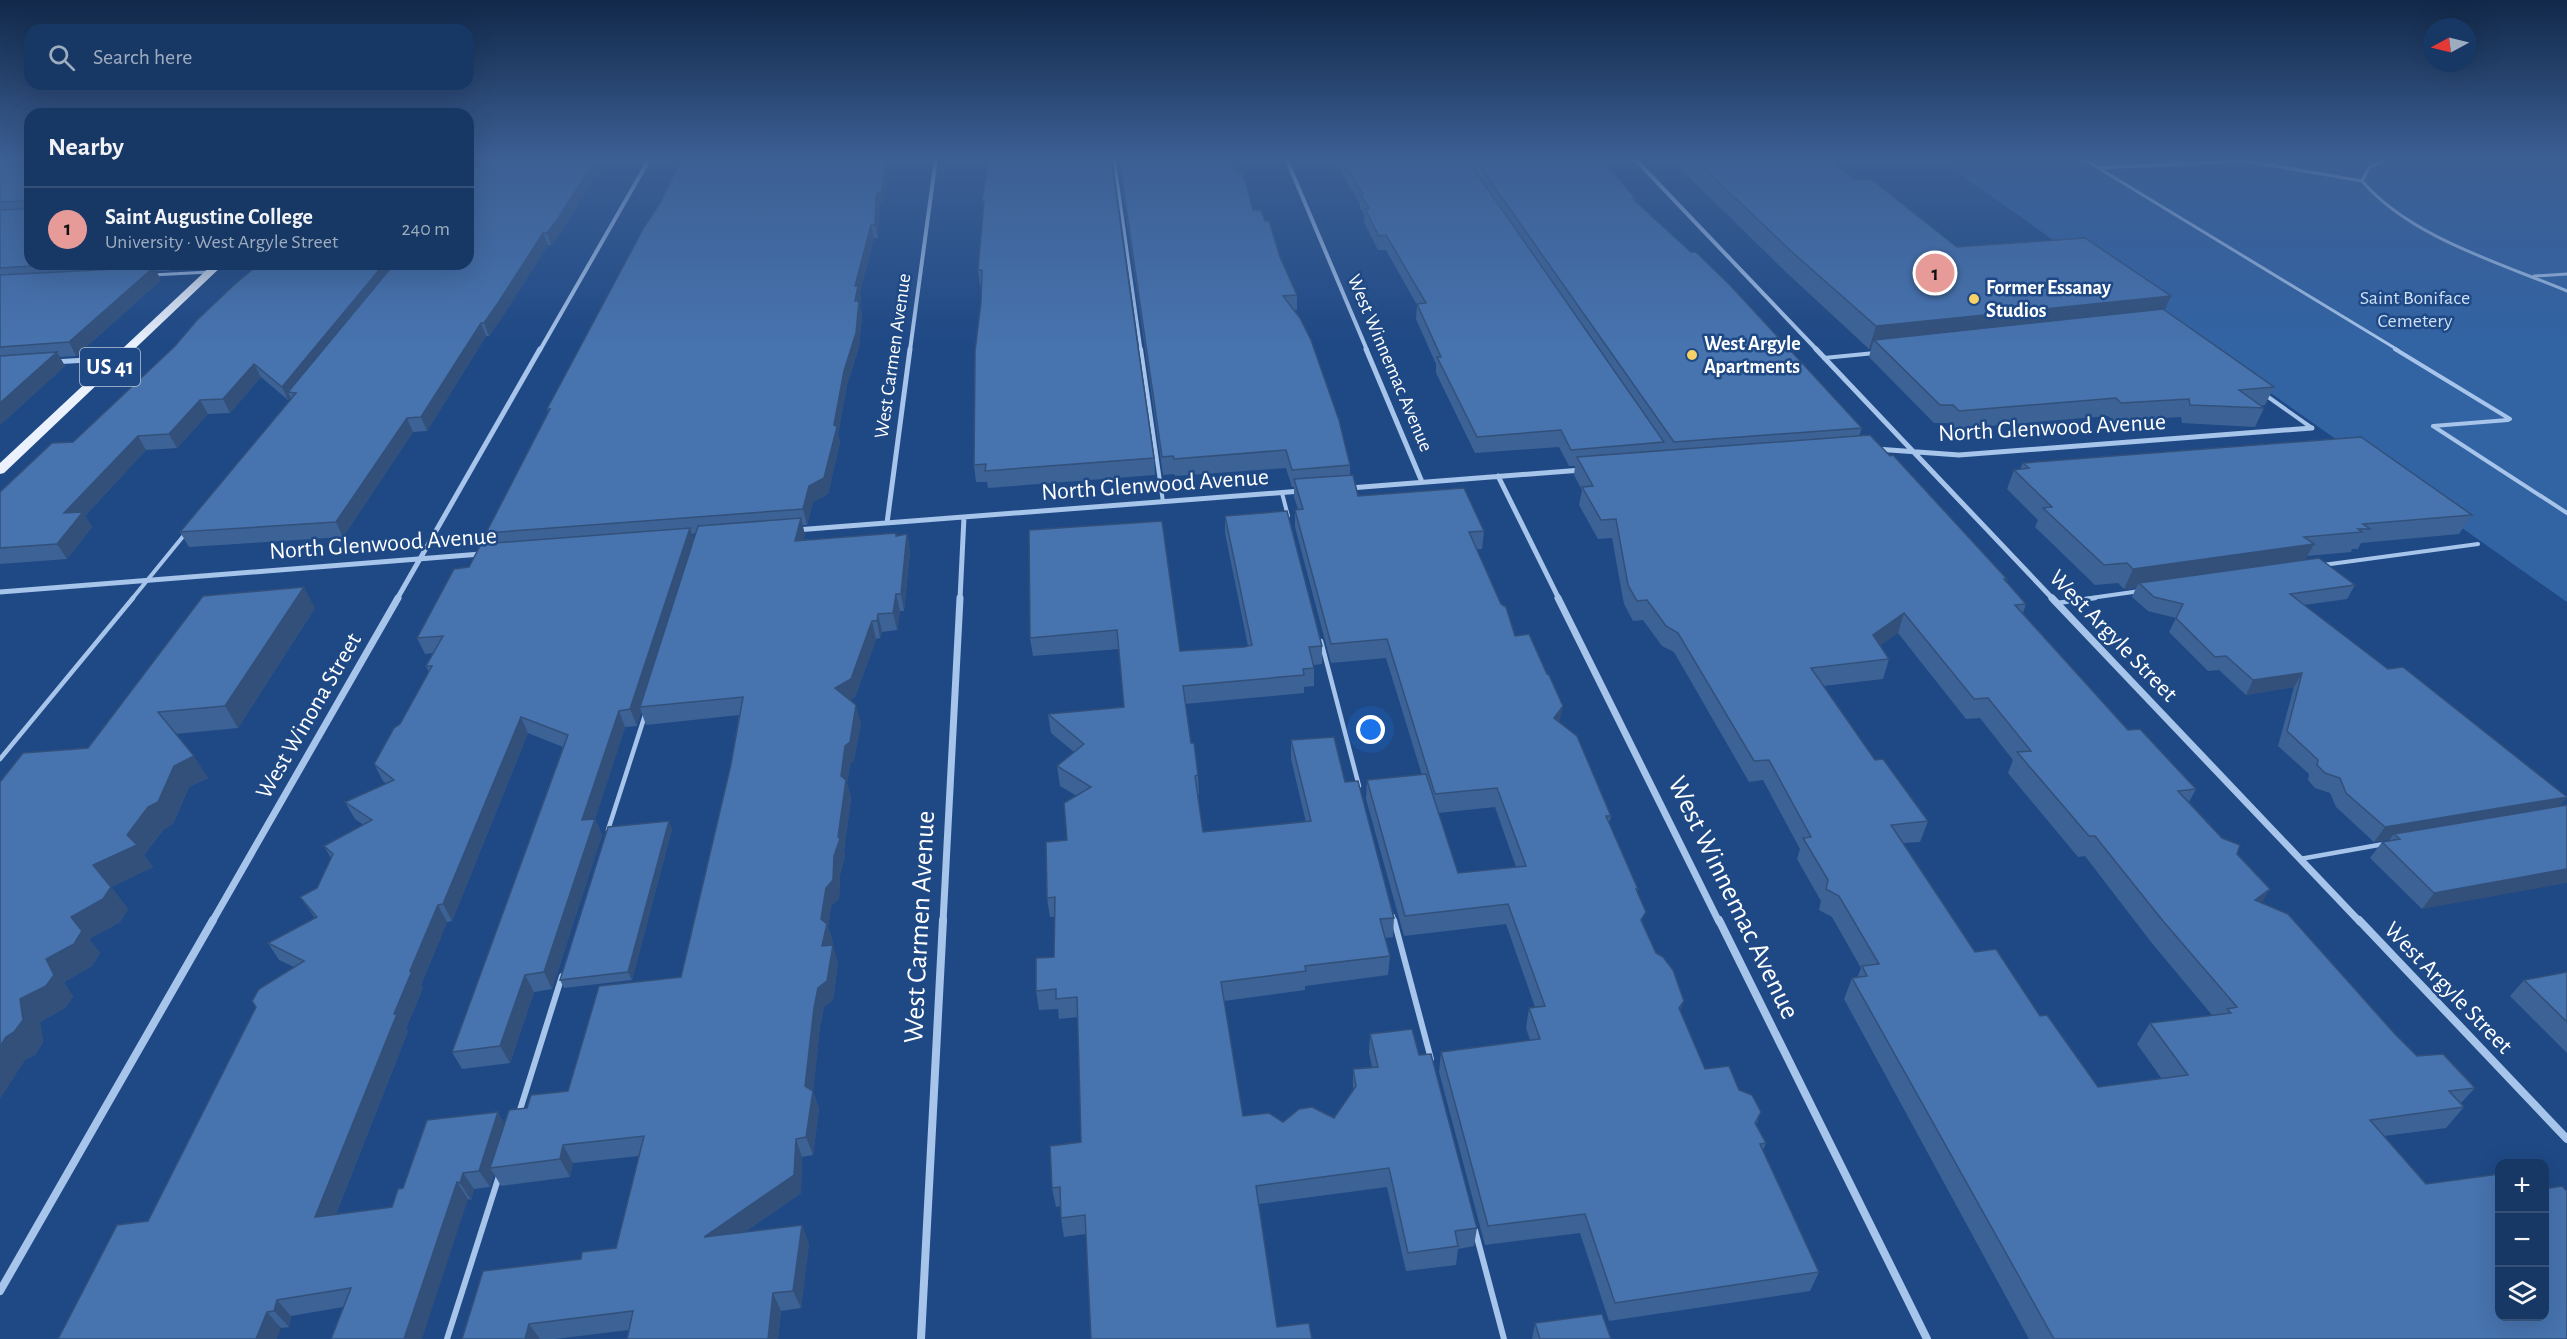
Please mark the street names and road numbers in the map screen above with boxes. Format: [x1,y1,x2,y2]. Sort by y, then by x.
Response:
street label: West Carmen Avenue [872,272,914,440]
street label: West Winnemac Avenue [1344,272,1436,454]
road number: US 41 [80,348,140,386]
street label: North Glenwood Avenue [1937,410,2167,446]
street label: North Glenwood Avenue [1040,465,1270,505]
street label: North Glenwood Avenue [268,524,498,564]
street label: West Argyle Street [2044,566,2182,707]
street label: West Winona Street [252,629,366,803]
street label: West Winnemac Avenue [1662,772,1804,1024]
street label: West Carmen Avenue [900,810,940,1044]
street label: West Argyle Street [2379,918,2517,1059]

